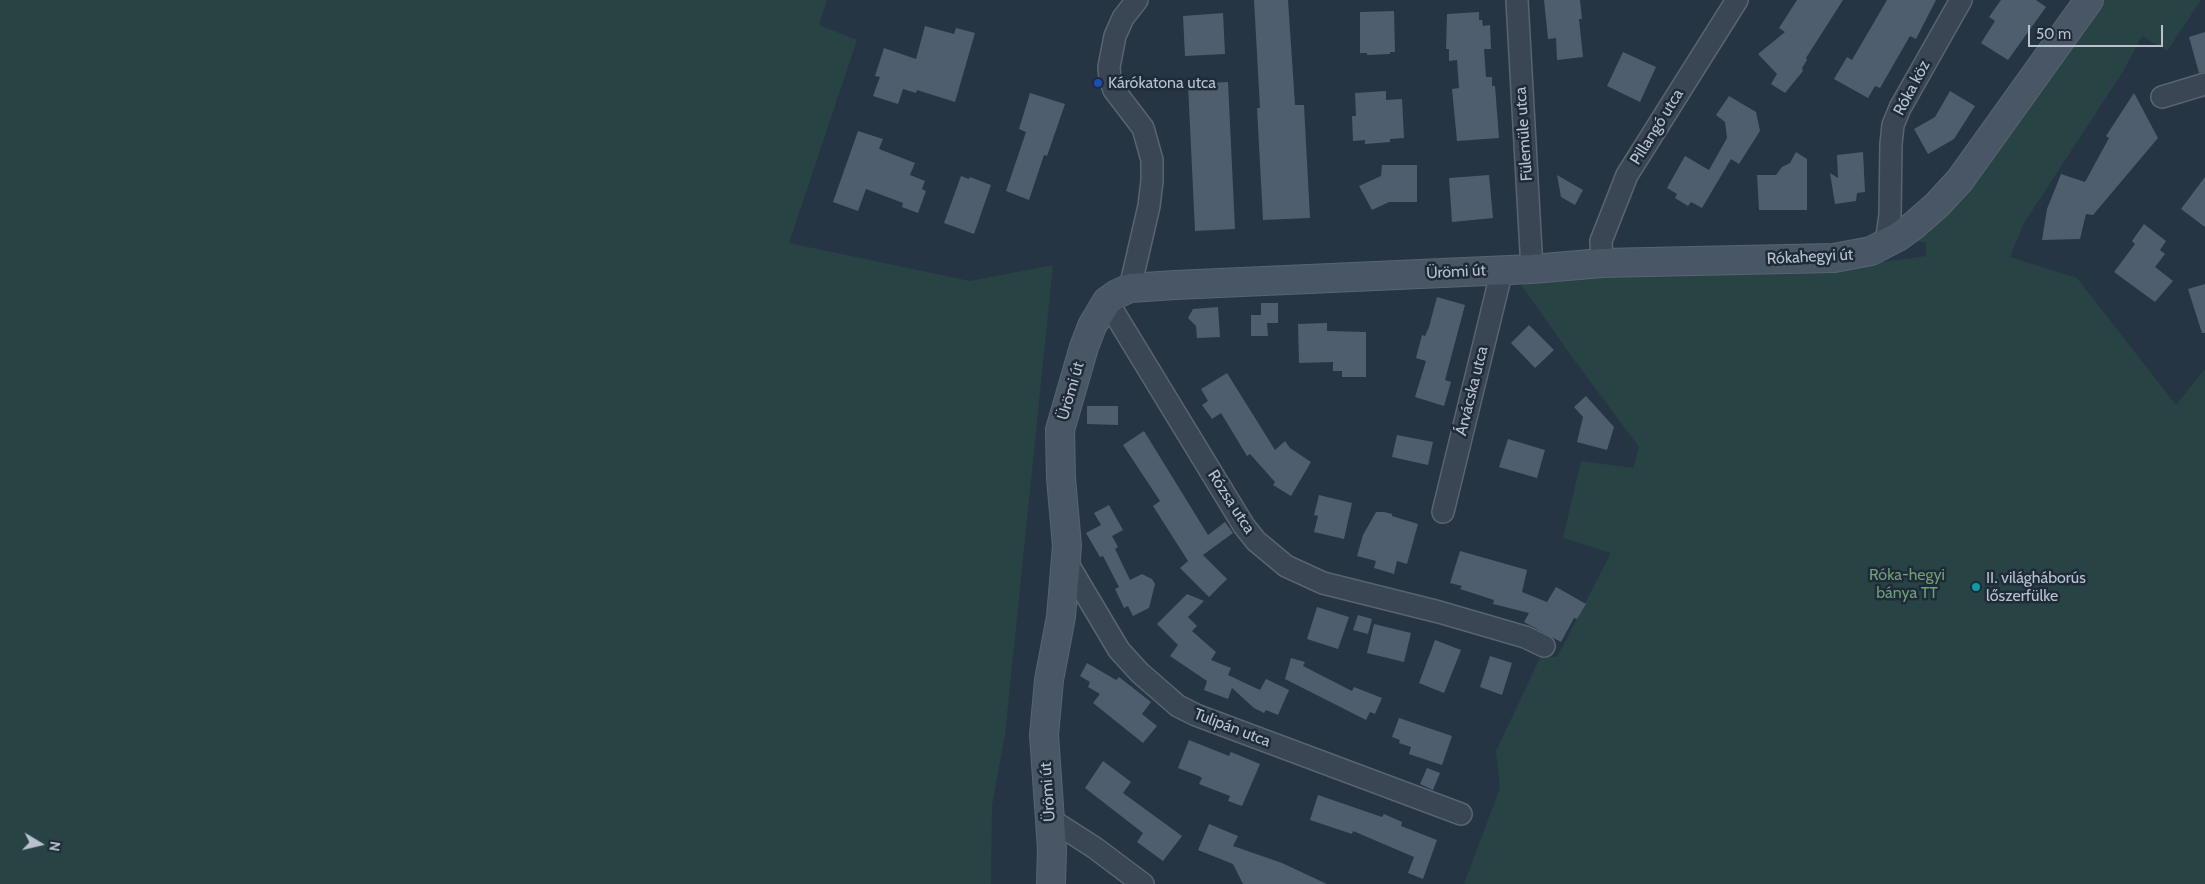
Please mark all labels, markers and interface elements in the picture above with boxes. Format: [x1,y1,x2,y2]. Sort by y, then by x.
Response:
scale bar [2030,15,2165,47]
text: 50 m [2036,25,2071,43]
street label: Róka köz [1890,57,1934,119]
place label: Kárókatona utca [1108,73,1216,93]
marker: Kárókatona utca [1092,77,1104,89]
street label: Fülemüle utca [1511,86,1537,182]
street label: Pillangó utca [1626,86,1688,168]
street label: Rókahegyi út [1766,245,1854,269]
street label: Ürömi út [1426,261,1486,283]
street label: Árvácska utca [1452,344,1492,438]
street label: Ürömi út [1054,360,1088,422]
street label: Rózsa utca [1203,467,1259,537]
park label: Róka-hegyi bánya TT [1869,565,1945,603]
place label: II. világháborús lőszerfülke [1986,568,2086,606]
marker: II. világháborús lőszerfülke [1970,581,1982,593]
street label: Tulipán utca [1191,705,1273,751]
street label: Ürömi út [1036,762,1060,822]
north arrow [15,819,65,869]
text: N [45,840,64,853]

